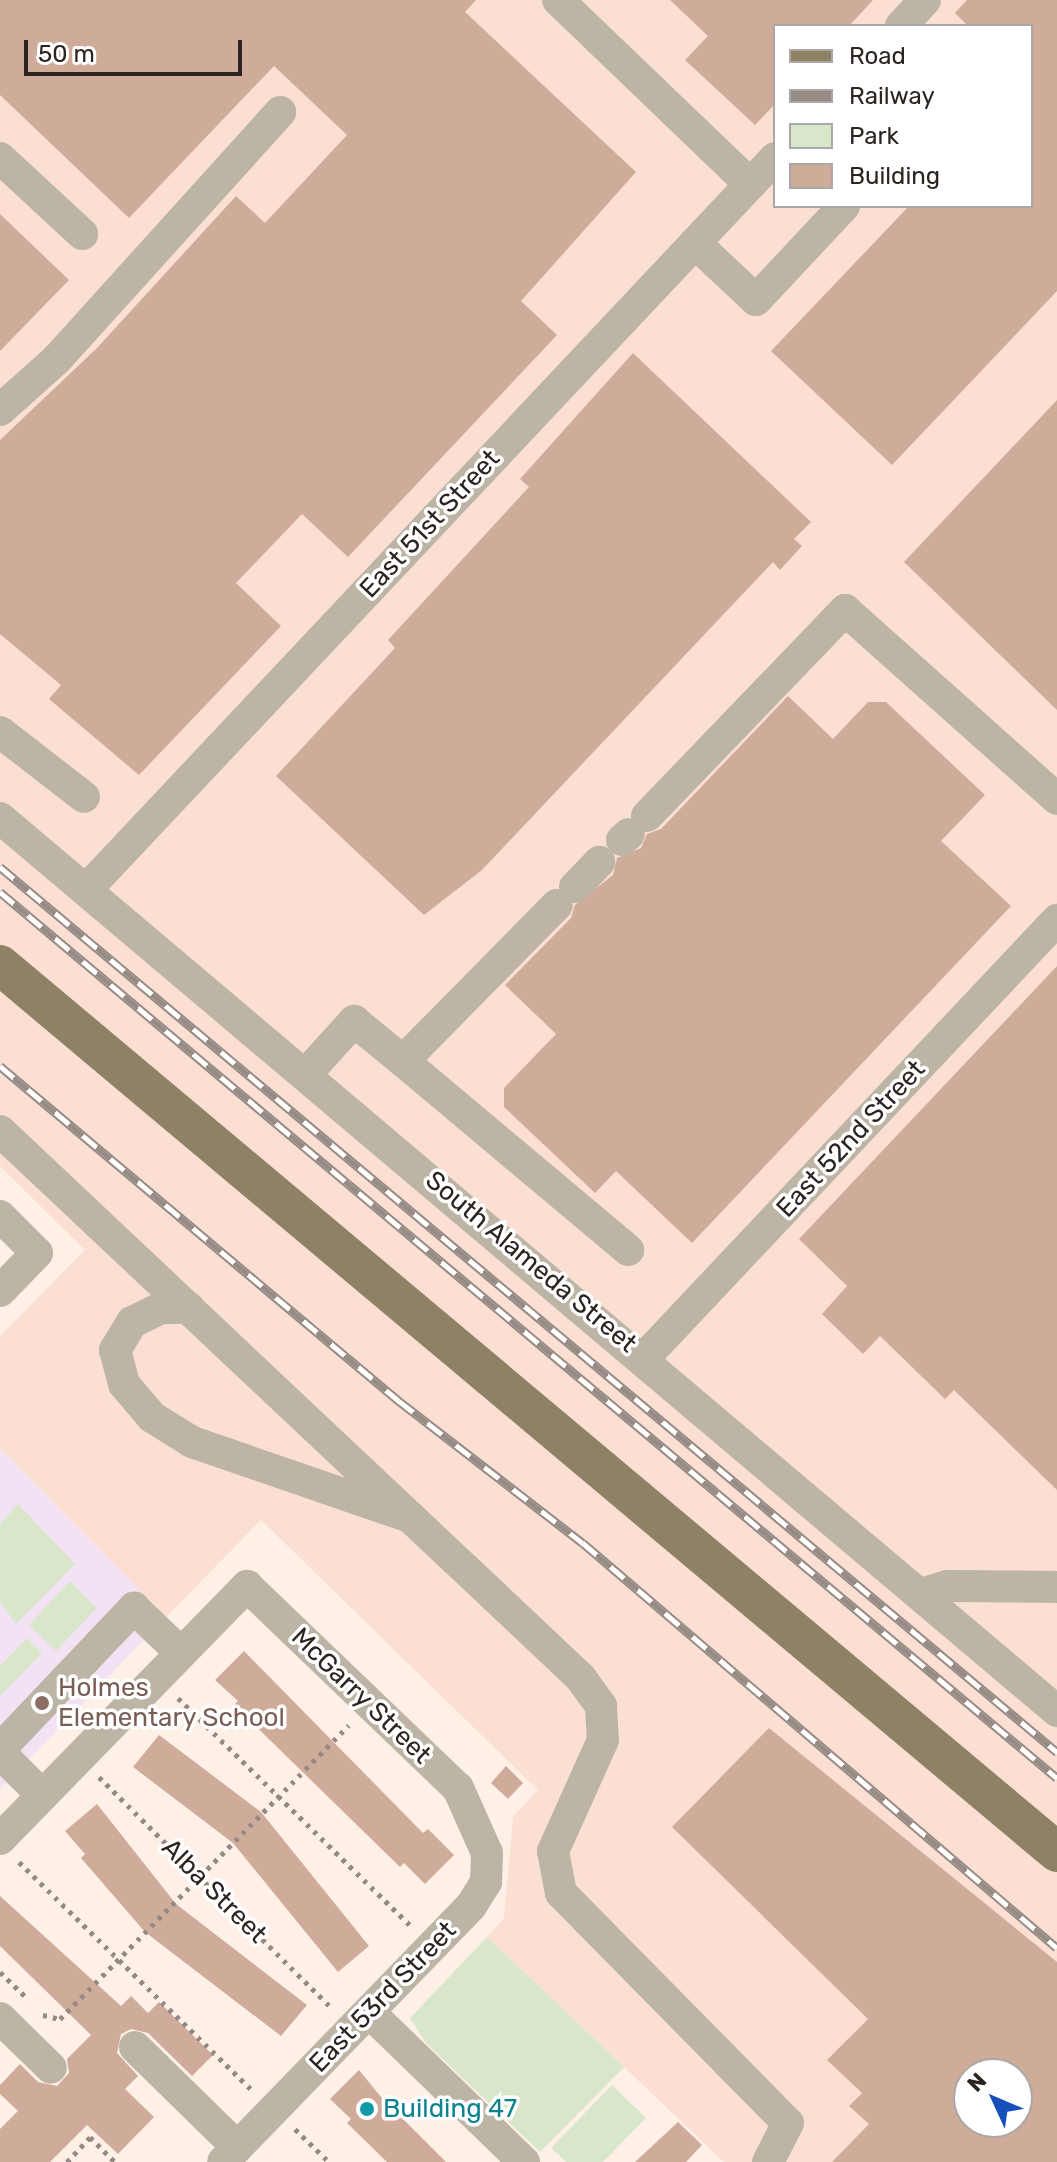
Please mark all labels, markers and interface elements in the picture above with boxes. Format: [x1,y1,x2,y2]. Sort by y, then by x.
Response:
scale bar [28,24,246,74]
legend [773,24,1033,208]
text: 50 m [38,40,95,68]
text: Road [849,42,906,70]
text: Railway [849,82,935,110]
text: Park [849,122,899,150]
text: Building [849,162,940,190]
street label: East 51st Street [353,444,507,604]
street label: East 52nd Street [770,1054,932,1224]
street label: South Alameda Street [419,1164,643,1360]
street label: McGarry Street [284,1621,438,1771]
place label: Holmes Elementary School [58,1672,286,1734]
marker: Holmes Elementary School [33,1694,51,1712]
street label: Alba Street [155,1832,273,1950]
street label: East 53rd Street [303,1915,463,2079]
north arrow [953,2058,1033,2138]
text: N [962,2067,992,2097]
place label: Building 47 [383,2093,517,2125]
marker: Building 47 [358,2100,376,2118]

